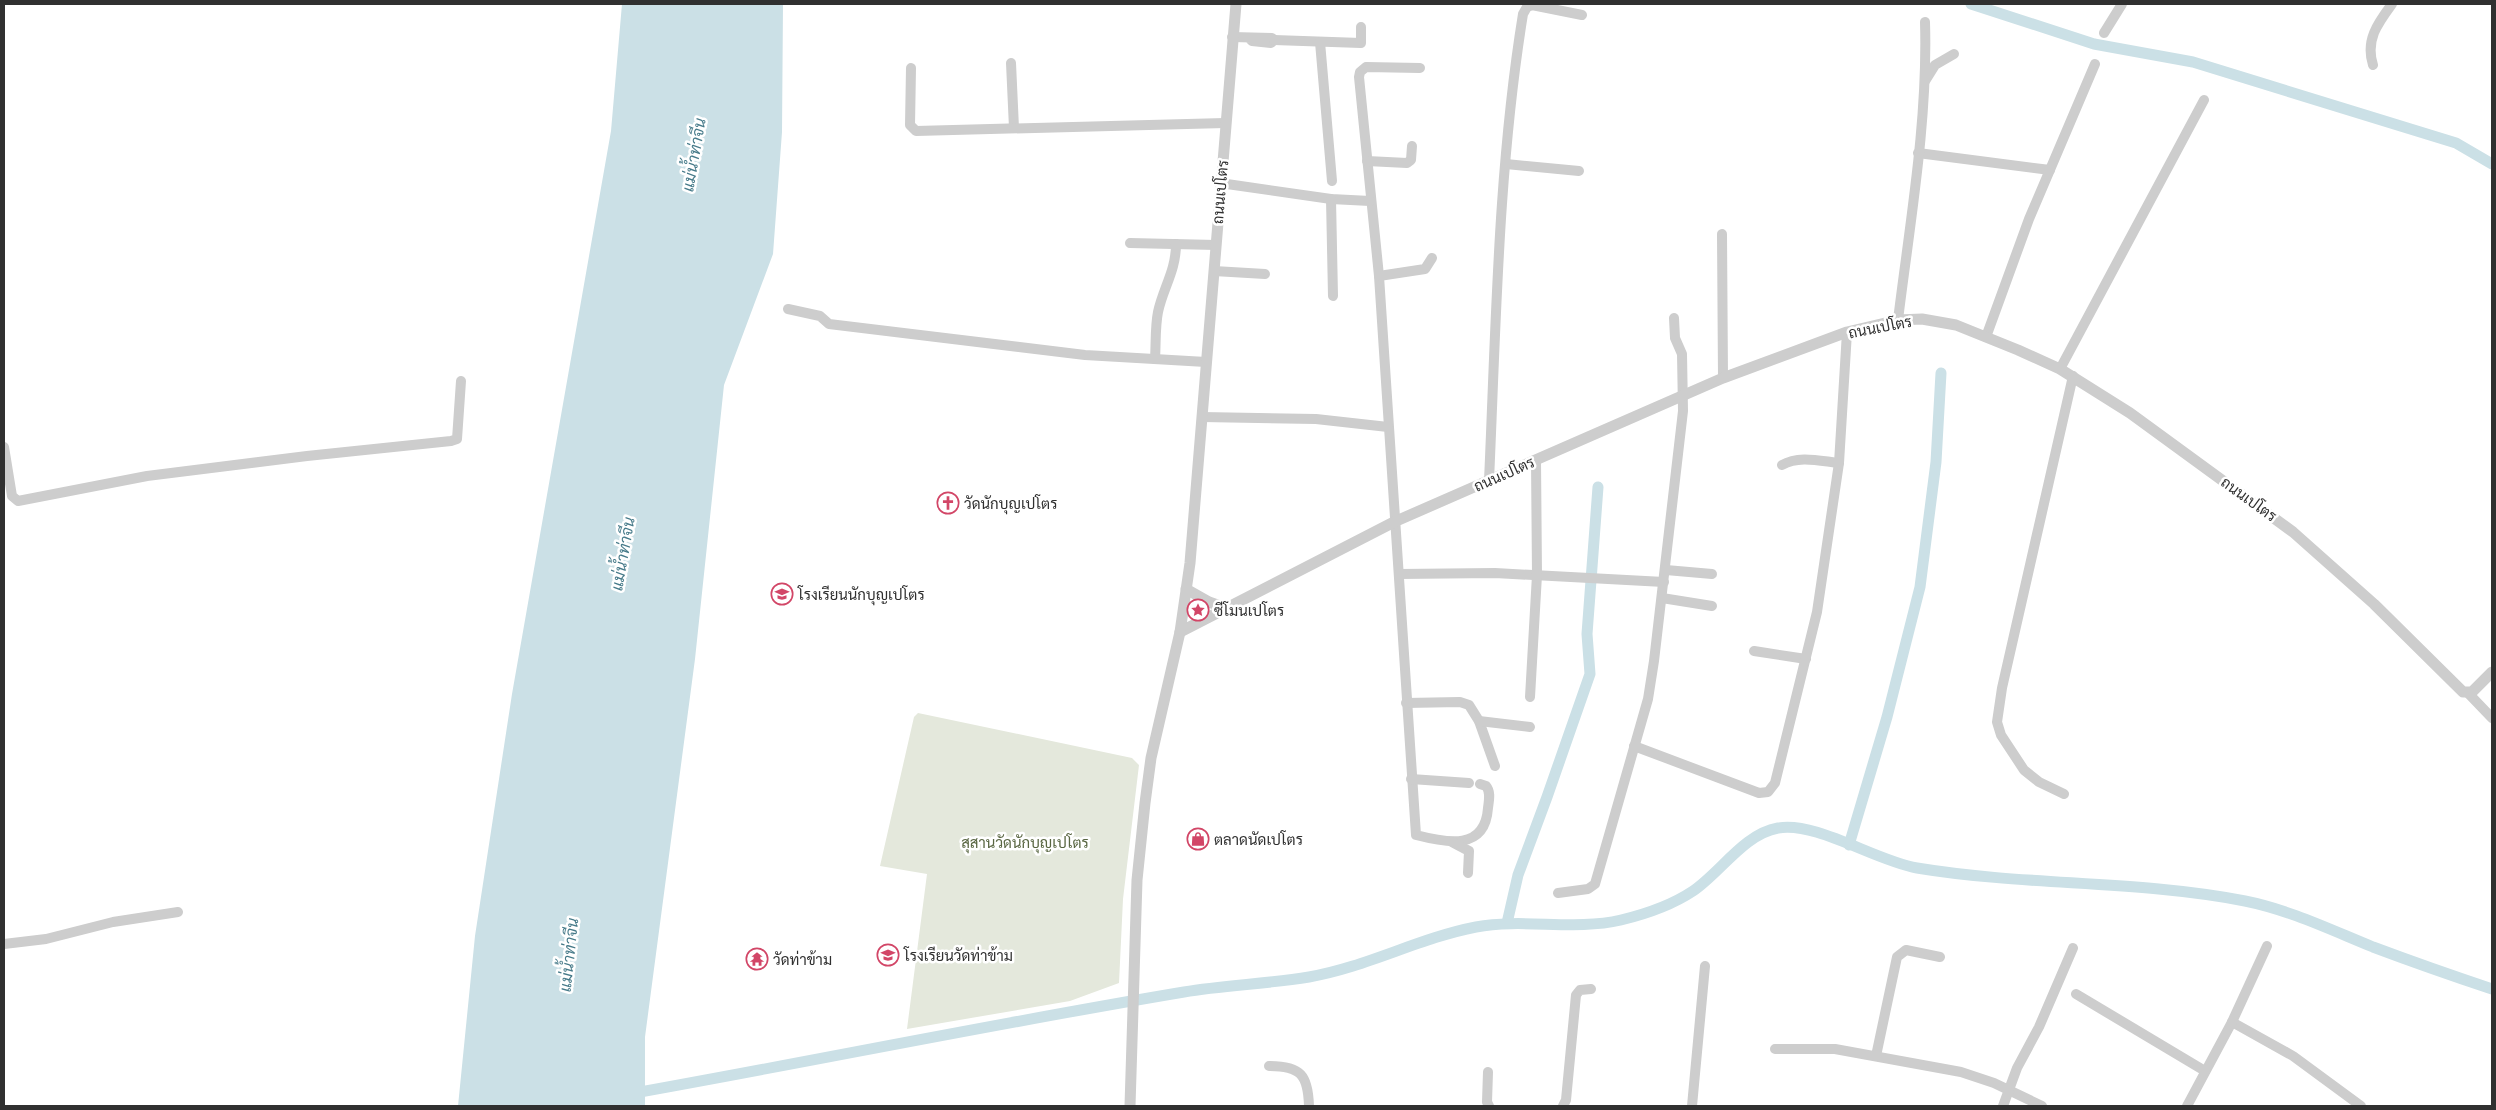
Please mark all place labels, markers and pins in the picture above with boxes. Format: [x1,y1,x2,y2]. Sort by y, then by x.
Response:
church icon: วัดนักบุญเปโตร [936,491,960,515]
place label: วัดนักบุญเปโตร [964,494,1057,515]
school or university icon: โรงเรียนนักบุญเปโตร [770,582,794,606]
place label: โรงเรียนนักบุญเปโตร [797,585,925,606]
place icon: ซีโมนเปโตร [1186,598,1210,622]
place label: ซีโมนเปโตร [1214,601,1284,620]
shop icon: ตลาดนัดเปโตร [1186,827,1210,851]
place label: ตลาดนัดเปโตร [1214,830,1303,849]
school or university icon: โรงเรียนวัดท่าข้าม [876,943,900,967]
place label: โรงเรียนวัดท่าข้าม [903,946,1013,965]
temple icon: วัดท่าข้าม [745,947,769,971]
place label: วัดท่าข้าม [773,950,832,969]

